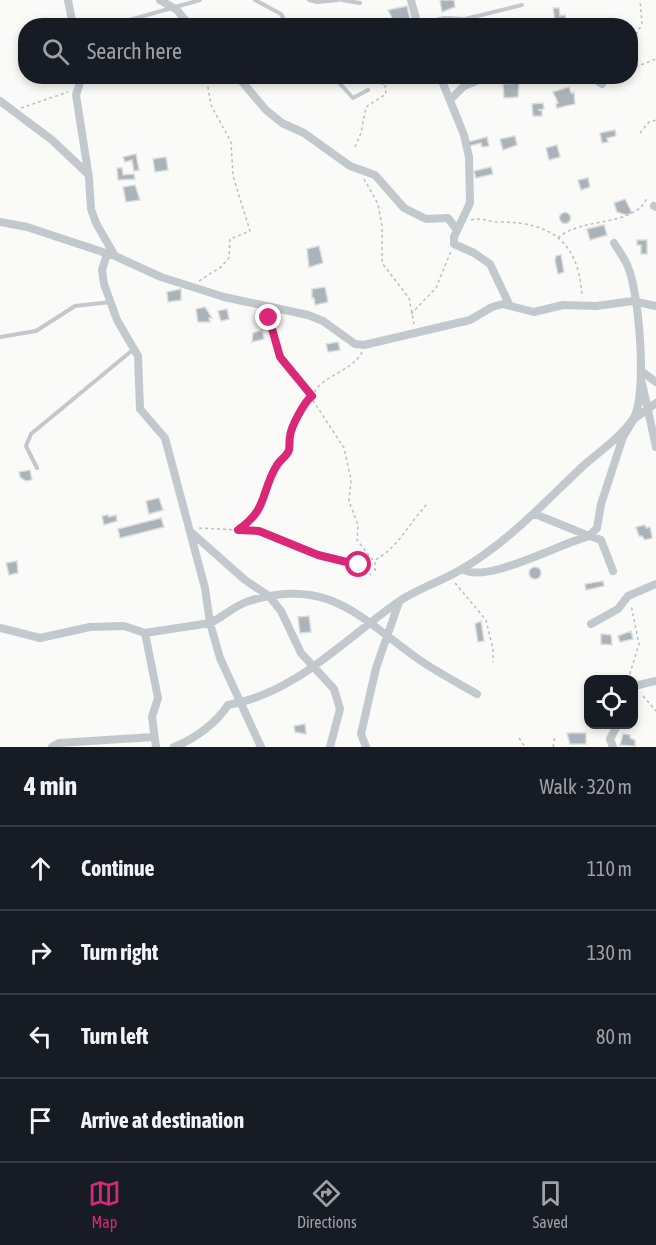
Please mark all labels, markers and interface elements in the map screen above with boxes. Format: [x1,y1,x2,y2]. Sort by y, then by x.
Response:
search box [18,18,638,84]
icon: search [39,35,72,68]
text: Search here [87,38,182,64]
route end [255,304,281,330]
route start [345,551,371,577]
map controls [584,675,638,729]
button: locate [584,675,638,729]
text: 4 min [24,771,77,801]
text: Walk · 320 m [540,775,632,798]
icon: ahead [24,852,57,885]
text: Continue [81,855,155,881]
text: 110 m [587,857,632,880]
icon: right [24,936,57,969]
text: Turn right [81,939,158,965]
text: 130 m [587,941,632,964]
icon: left [24,1020,57,1053]
text: Turn left [81,1023,148,1049]
text: 80 m [596,1025,632,1048]
icon: arrive [24,1104,57,1137]
text: Arrive at destination [81,1107,244,1133]
tab: Map [88,1177,121,1231]
tab: Directions [297,1177,357,1231]
tab: Saved [533,1177,568,1231]

